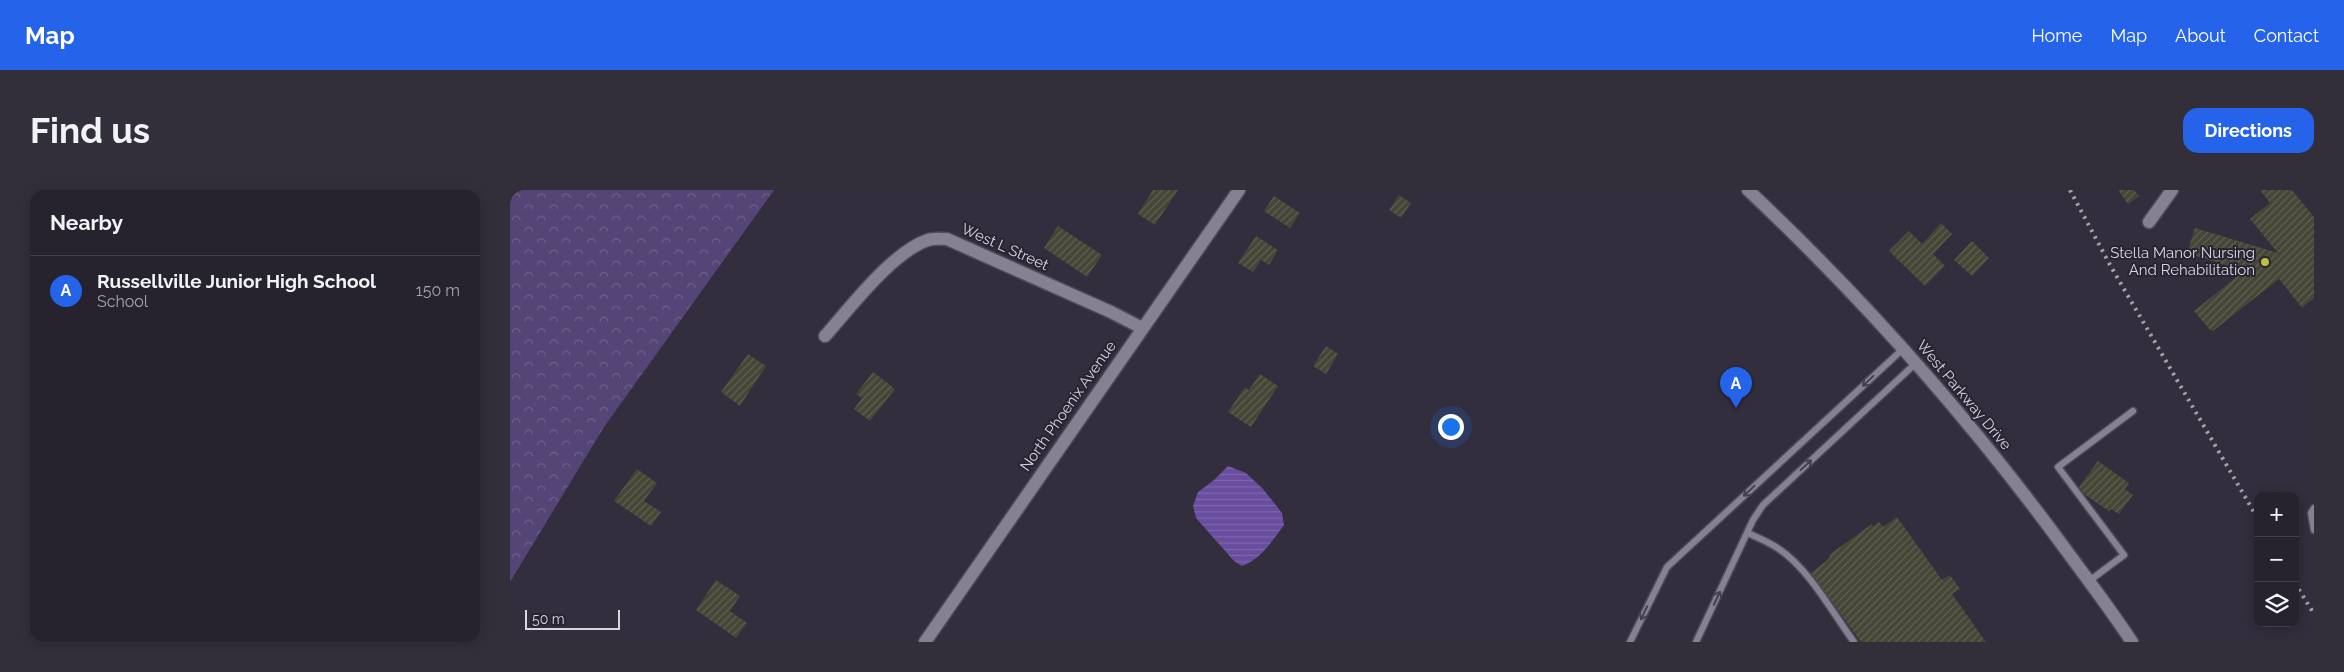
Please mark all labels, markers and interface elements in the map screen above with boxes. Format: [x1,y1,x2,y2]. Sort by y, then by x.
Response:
text: Map [25,21,75,50]
text: Home [2031,25,2082,46]
text: Map [2110,25,2147,46]
text: About [2175,25,2226,46]
text: Contact [2254,25,2319,46]
button: Directions [2183,108,2314,153]
text: Find us [30,110,150,151]
text: Nearby [50,210,123,235]
street label: West L Street [959,220,1051,274]
place label: Stella Manor Nursing And Rehabilitation [2110,244,2255,279]
marker: Stella Manor Nursing And Rehabilitation [2259,256,2271,268]
text: Russellville Junior High School [97,270,376,292]
text: A [61,281,71,300]
text: 150 m [416,281,460,300]
text: School [97,292,148,311]
street label: North Phoenix Avenue [1016,337,1120,474]
street label: West Parkway Drive [1913,337,2015,454]
pin: A [1720,367,1752,408]
one-way arrow [1861,375,1874,387]
your location [1438,414,1464,440]
one-way arrow [1800,459,1812,471]
one-way arrow [1742,486,1755,497]
map controls [2254,492,2299,627]
button: + [2254,492,2299,537]
button: − [2254,537,2299,582]
button: layers [2254,582,2299,627]
one-way arrow [1713,591,1722,606]
one-way arrow [1638,605,1648,620]
scale bar [525,607,620,630]
text: 50 m [532,611,565,627]

